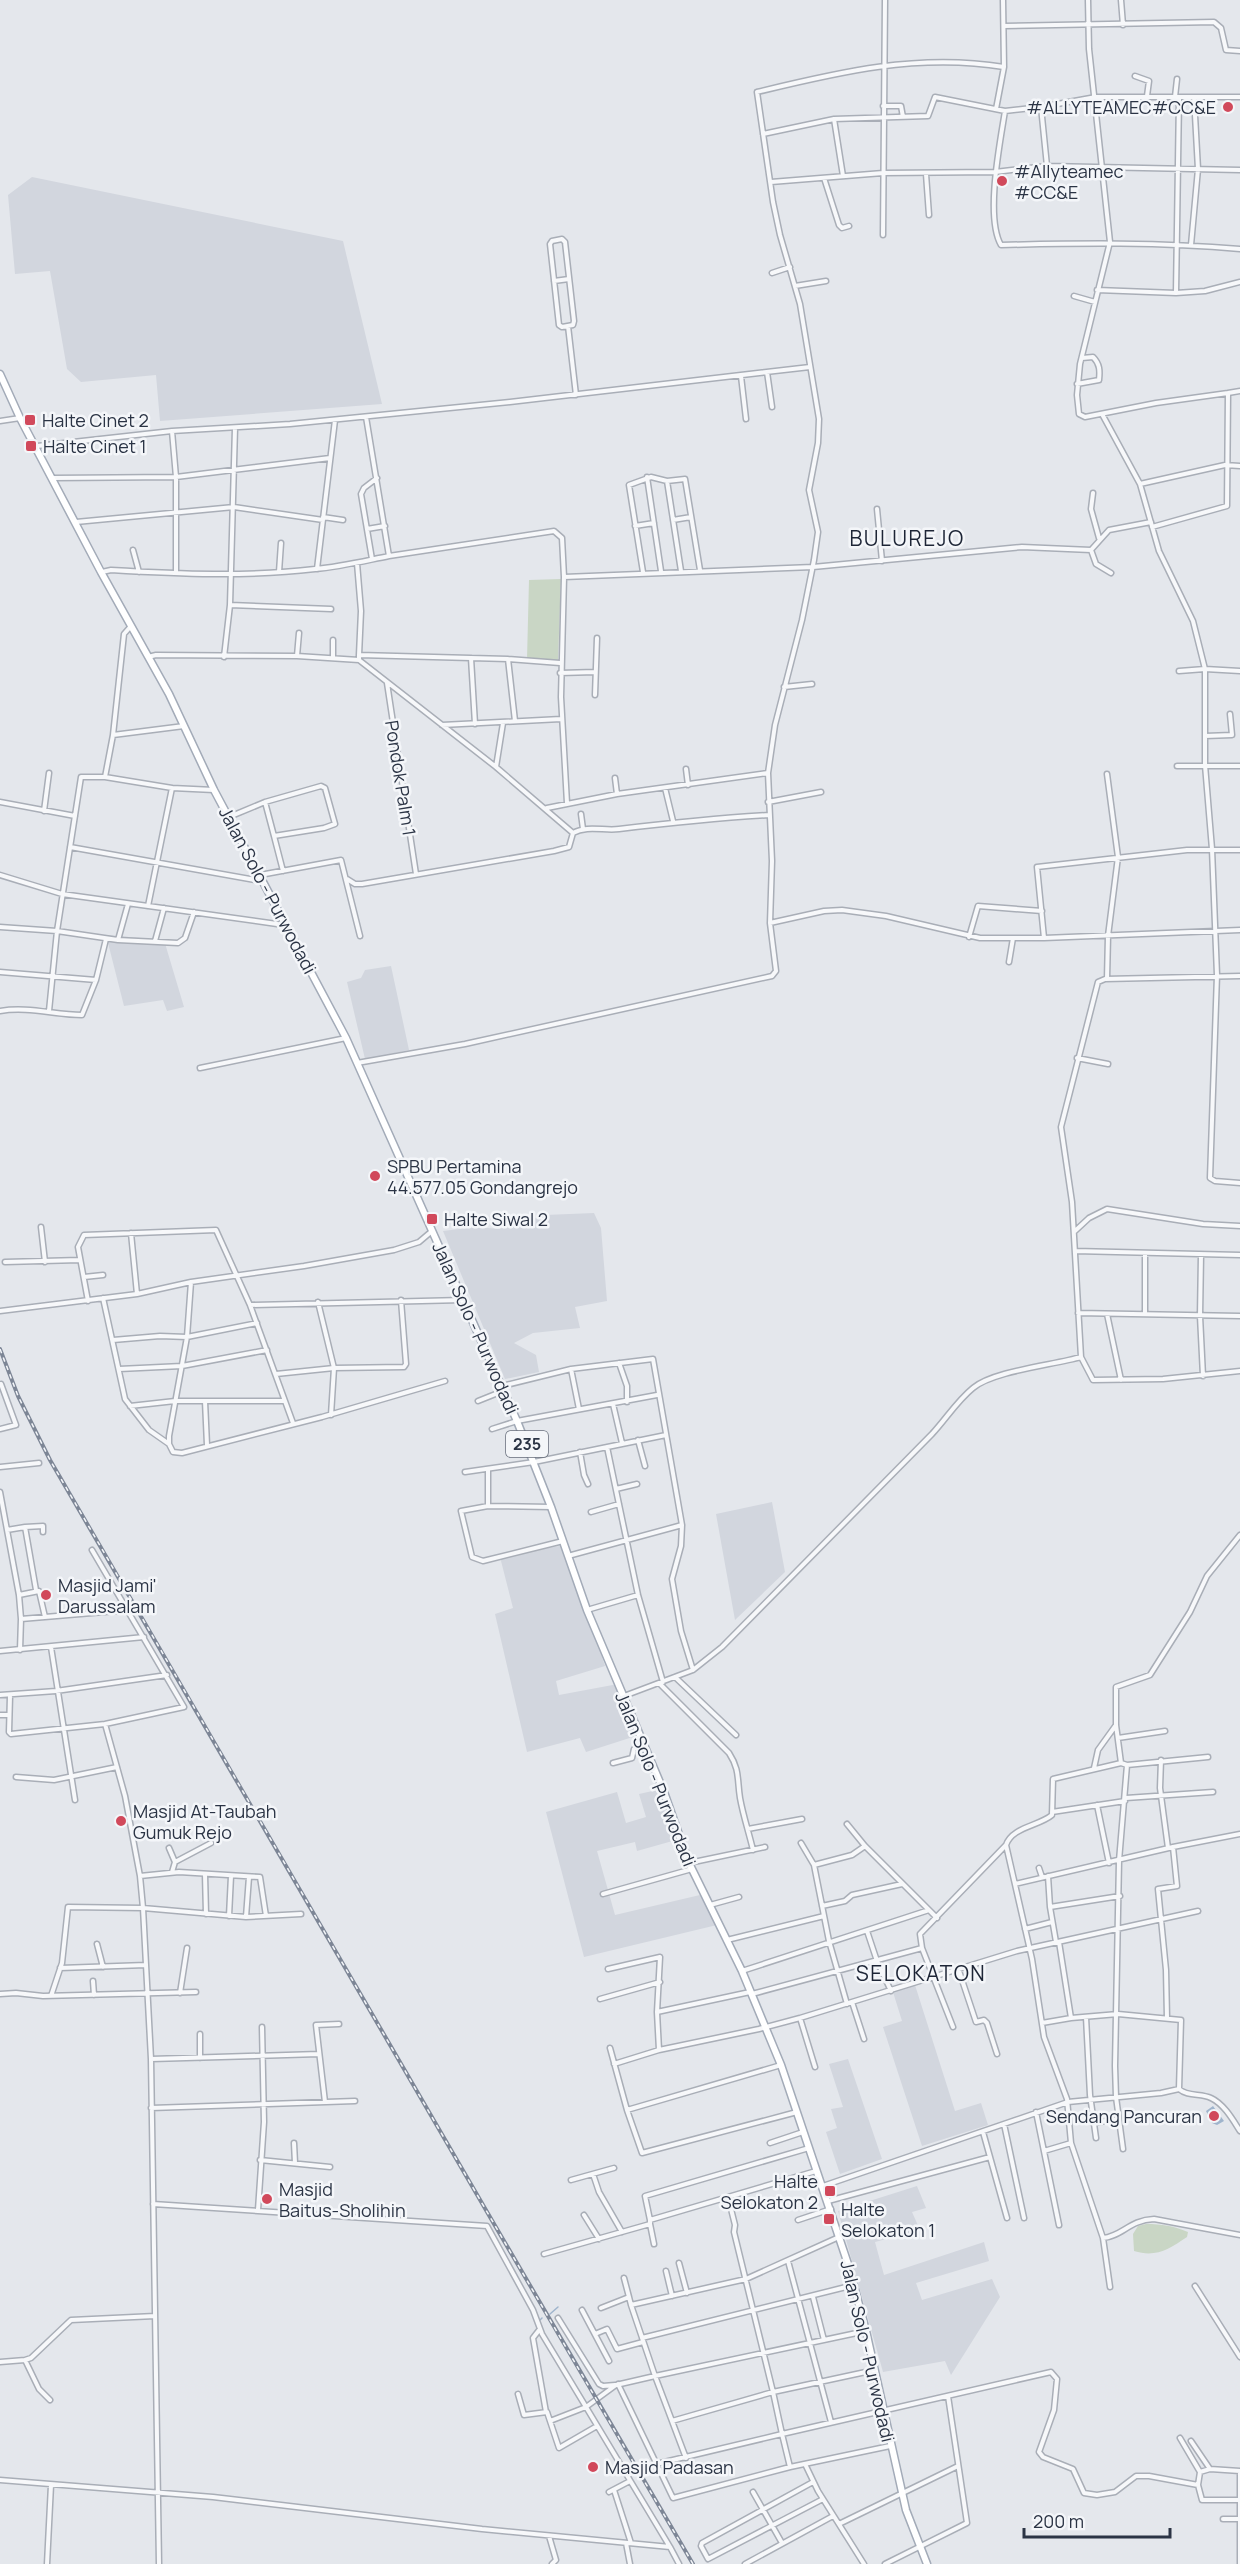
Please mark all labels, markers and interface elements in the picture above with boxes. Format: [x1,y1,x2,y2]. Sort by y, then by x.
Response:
place label: #ALLYTEAMEC#CC&E [1026,95,1216,119]
marker: #ALLYTEAMEC#CC&E [1221,100,1235,114]
place label: #Allyteamec #CC&E [1014,159,1124,204]
marker: #Allyteamec #CC&E [995,174,1009,188]
place label: Halte Cinet 2 [42,408,149,432]
marker: Halte Cinet 2 [23,413,37,427]
place label: Halte Cinet 1 [43,434,147,458]
marker: Halte Cinet 1 [24,439,38,453]
district label: BULUREJO [849,524,965,552]
street label: Pondok Palm 1 [380,719,422,837]
street label: Jalan Solo - Purwodadi [214,802,322,978]
place label: SPBU Pertamina 44.577.05 Gondangrejo [387,1154,578,1199]
marker: SPBU Pertamina 44.577.05 Gondangrejo [368,1169,382,1183]
place label: Halte Siwal 2 [444,1207,548,1231]
marker: Halte Siwal 2 [425,1212,439,1226]
street label: Jalan Solo - Purwodadi [427,1238,525,1418]
road number: 235 [506,1431,548,1457]
place label: Masjid Jami' Darussalam [58,1573,157,1618]
marker: Masjid Jami' Darussalam [39,1588,53,1602]
street label: Jalan Solo - Purwodadi [610,1688,702,1870]
place label: Masjid At-Taubah Gumuk Rejo [133,1799,276,1844]
marker: Masjid At-Taubah Gumuk Rejo [114,1814,128,1828]
district label: SELOKATON [856,1959,986,1987]
place label: Sendang Pancuran [1046,2104,1202,2128]
marker: Sendang Pancuran [1207,2109,1221,2123]
place label: Halte Selokaton 2 [721,2169,818,2214]
place label: Masjid Baitus-Sholihin [279,2177,406,2222]
marker: Halte Selokaton 2 [823,2184,837,2198]
marker: Masjid Baitus-Sholihin [260,2192,274,2206]
place label: Halte Selokaton 1 [841,2197,935,2242]
marker: Halte Selokaton 1 [822,2212,836,2226]
street label: Jalan Solo - Purwodadi [835,2258,901,2444]
place label: Masjid Padasan [605,2455,734,2479]
marker: Masjid Padasan [586,2460,600,2474]
scale bar [1024,2501,1170,2539]
text: 200 m [1033,2509,1084,2533]

